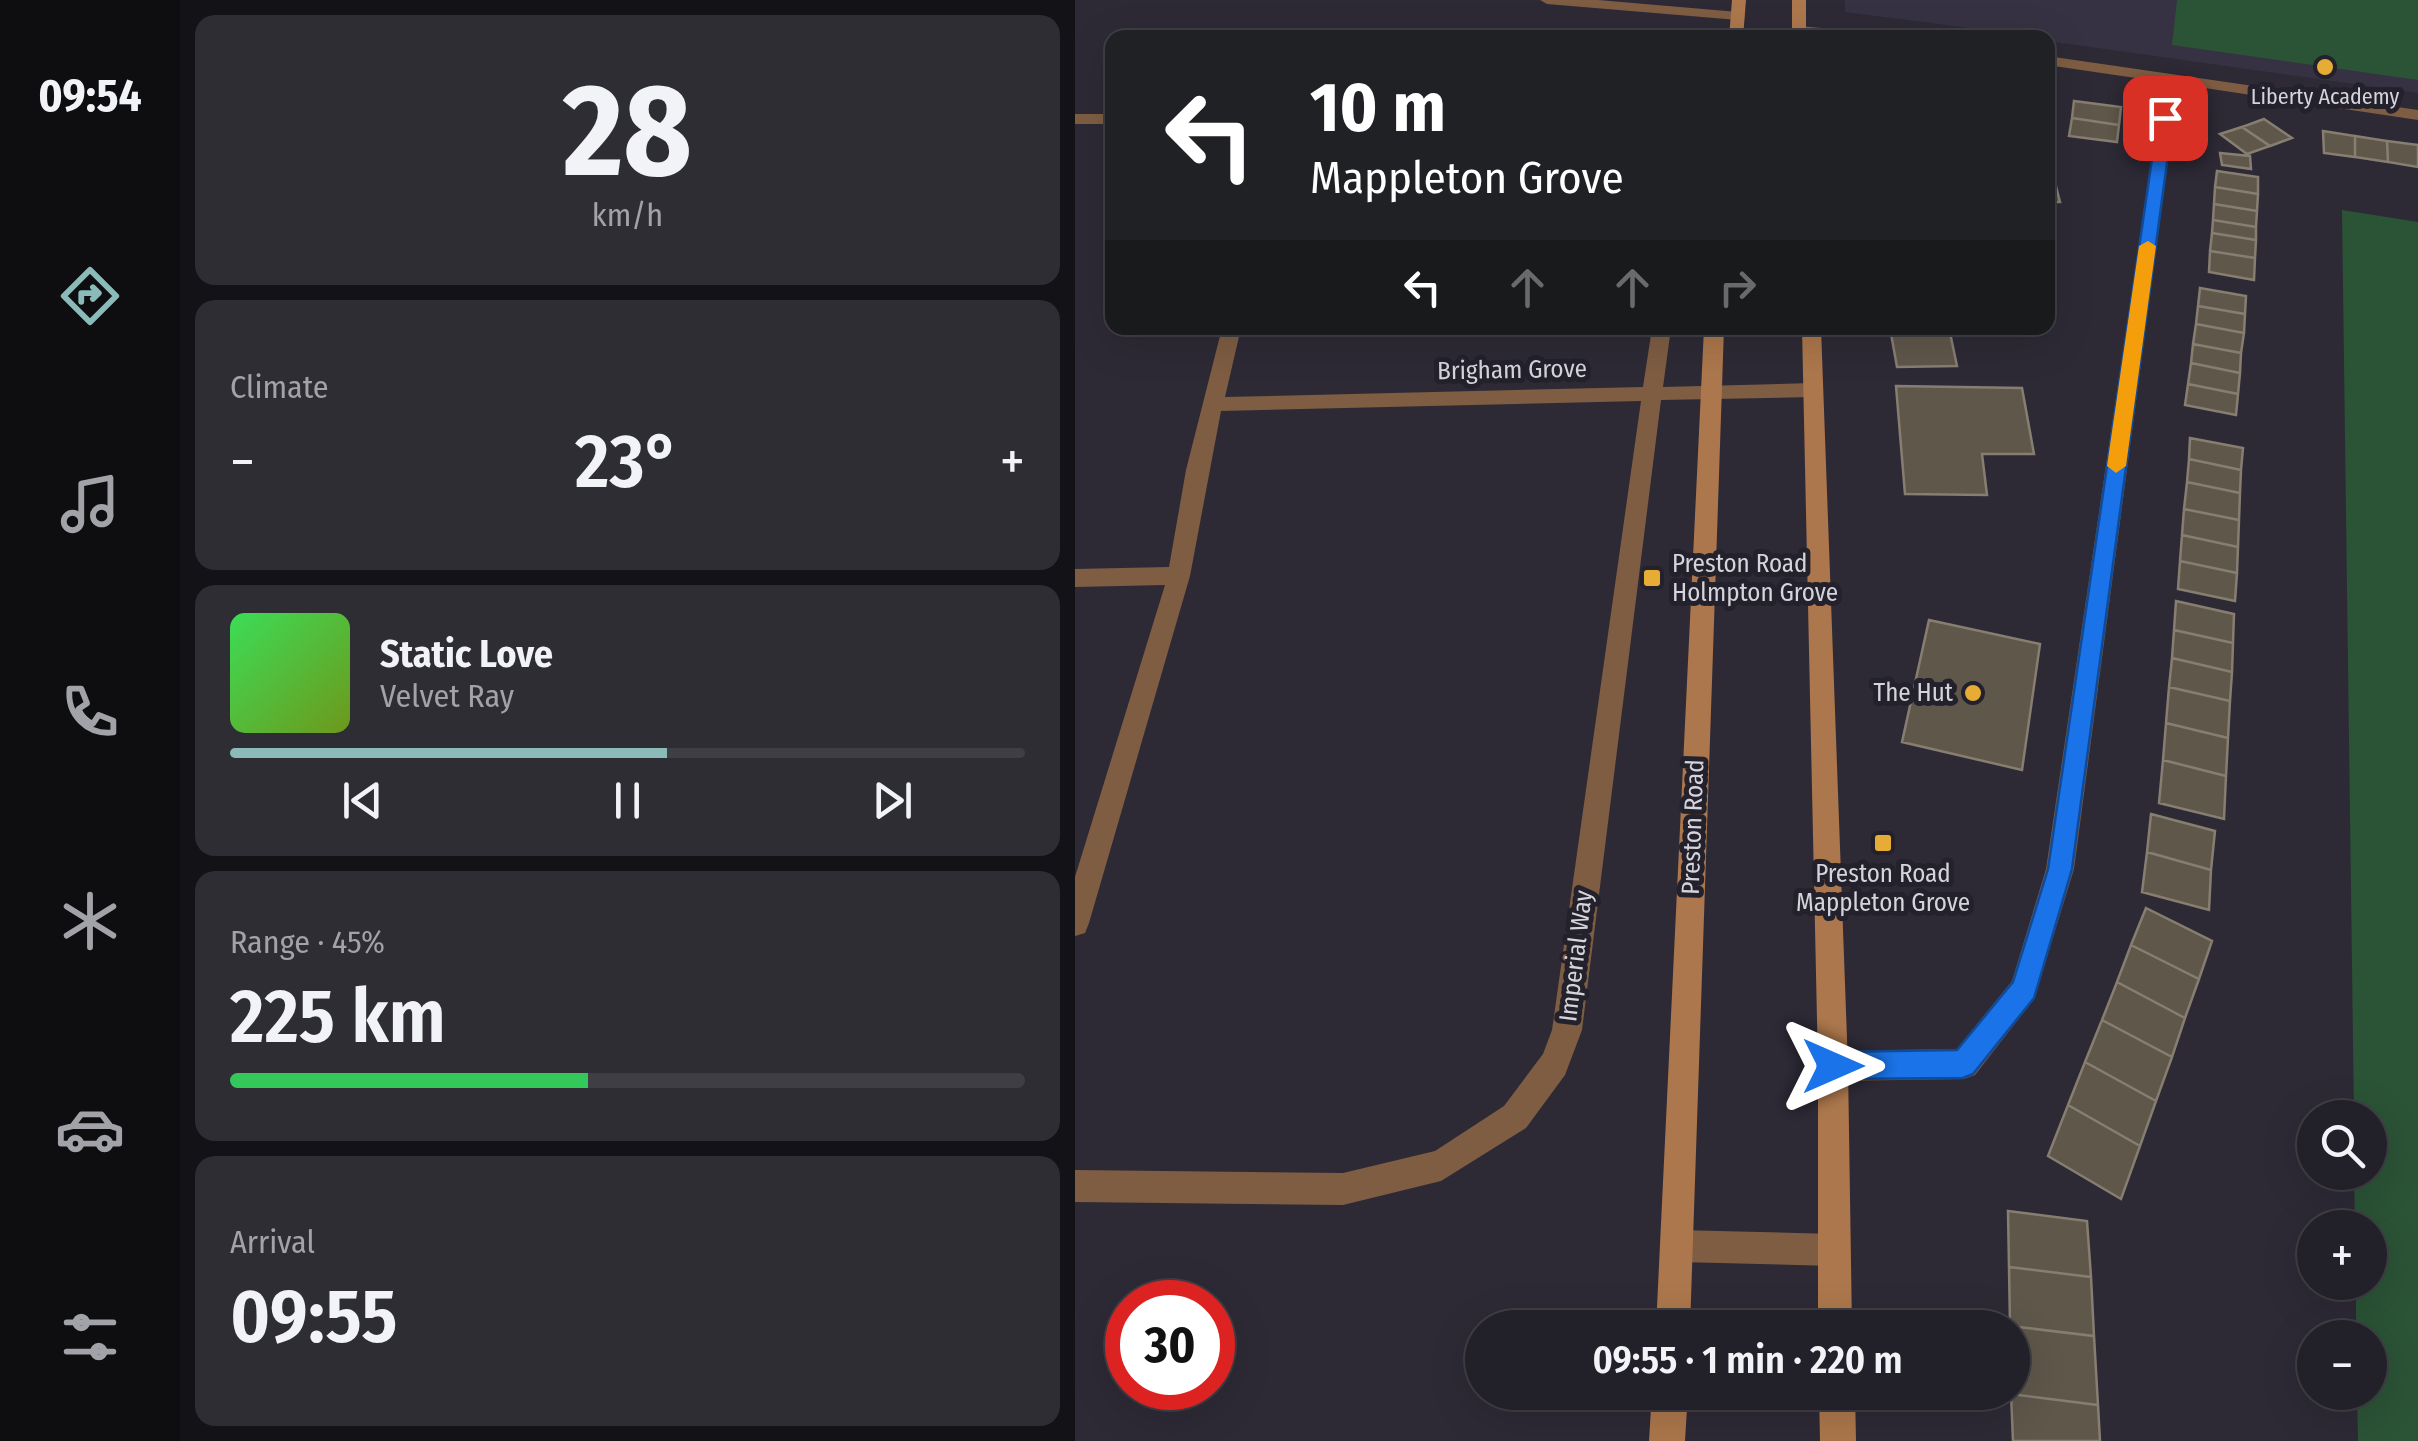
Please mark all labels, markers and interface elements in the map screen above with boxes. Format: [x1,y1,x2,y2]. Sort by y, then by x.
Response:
text: 28 [563,53,692,209]
marker: Liberty Academy [2314,56,2336,78]
text: 10 m [1310,66,1446,150]
text: 09:54 [38,69,142,123]
icon: left [1145,70,1275,200]
pin [2123,76,2208,161]
place label: Liberty Academy [2251,83,2399,110]
icon: arrive [2138,91,2193,146]
text: Mappleton Grove [1310,151,1624,205]
text: km/h [592,196,663,234]
icon: left [1395,260,1450,315]
icon: ahead [1500,260,1555,315]
icon: ahead [1605,260,1660,315]
icon: right [1710,260,1765,315]
icon: directions [55,261,125,331]
street label: Brigham Grove [1437,354,1587,386]
text: Climate [230,368,329,406]
text: 23° [575,417,680,507]
text: − [230,429,255,495]
text: + [1000,429,1025,495]
icon: music [55,469,125,539]
place label: Preston Road Holmpton Grove [1672,549,1838,608]
marker: Preston Road Holmpton Grove [1641,567,1663,589]
text: Static Love [380,631,553,677]
icon: phone [55,677,125,747]
text: Velvet Ray [380,677,514,715]
place label: The Hut [1874,678,1954,708]
marker: The Hut [1962,682,1984,704]
street label: Preston Road [1676,759,1710,895]
icon: previous [335,773,390,828]
icon: pause [600,773,655,828]
icon: next [865,773,920,828]
marker: Preston Road Mappleton Grove [1872,832,1894,854]
place label: Preston Road Mappleton Grove [1796,859,1970,918]
icon: climate [55,886,125,956]
street label: Imperial Way [1553,889,1599,1023]
text: Range · 45% [230,923,385,961]
text: 225 km [230,972,446,1062]
position arrow [1781,1014,1885,1118]
icon: car [55,1094,125,1164]
map controls [2297,1100,2387,1410]
button: search [2297,1100,2387,1190]
button: + [2297,1210,2387,1300]
text: Arrival [230,1223,315,1261]
text: 09:55 [230,1272,398,1362]
speed limit sign: 30 [1105,1280,1235,1410]
icon: filters [55,1302,125,1372]
button: − [2297,1320,2387,1410]
text: 09:55 · 1 min · 220 m [1592,1337,1903,1383]

